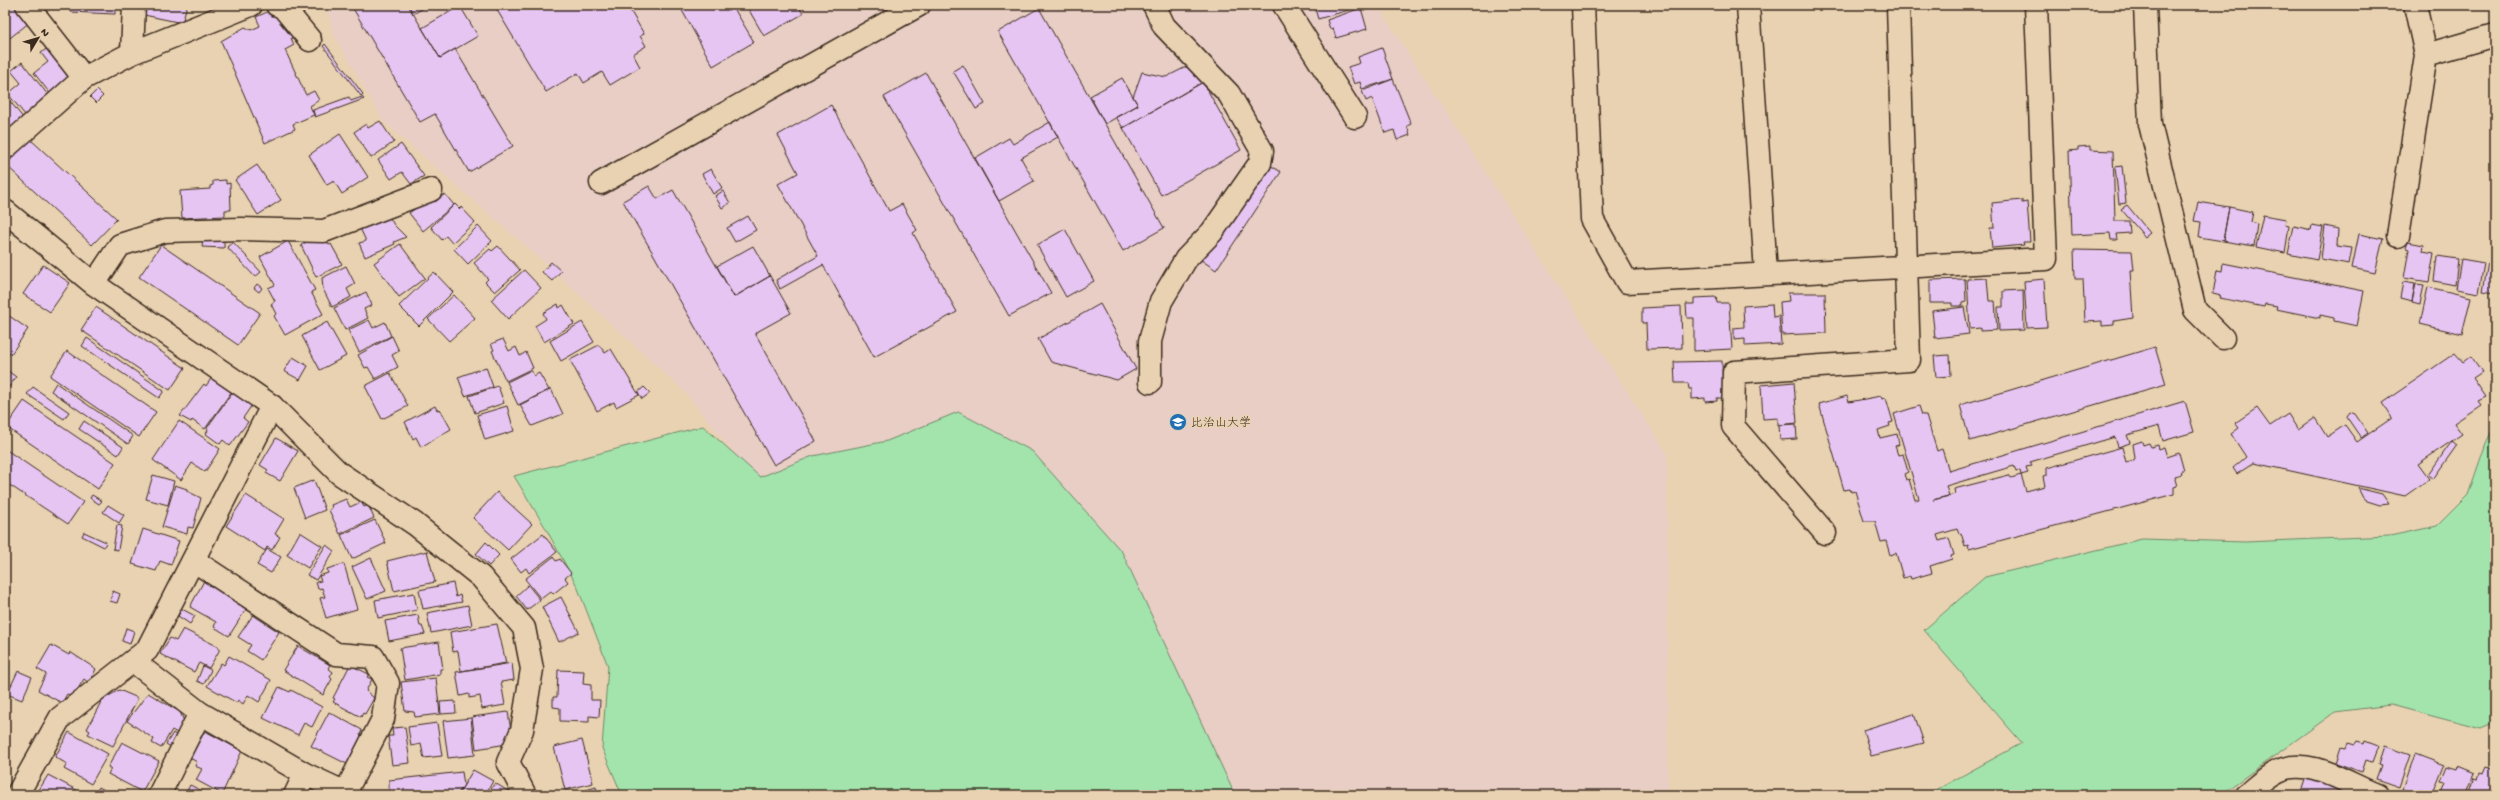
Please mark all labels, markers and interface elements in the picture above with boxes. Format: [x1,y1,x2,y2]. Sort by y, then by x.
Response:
north arrow [18,18,58,58]
text: N [37,27,51,40]
school or university icon: 比治山大学 [1168,412,1188,432]
place label: 比治山大学 [1191,416,1251,431]

